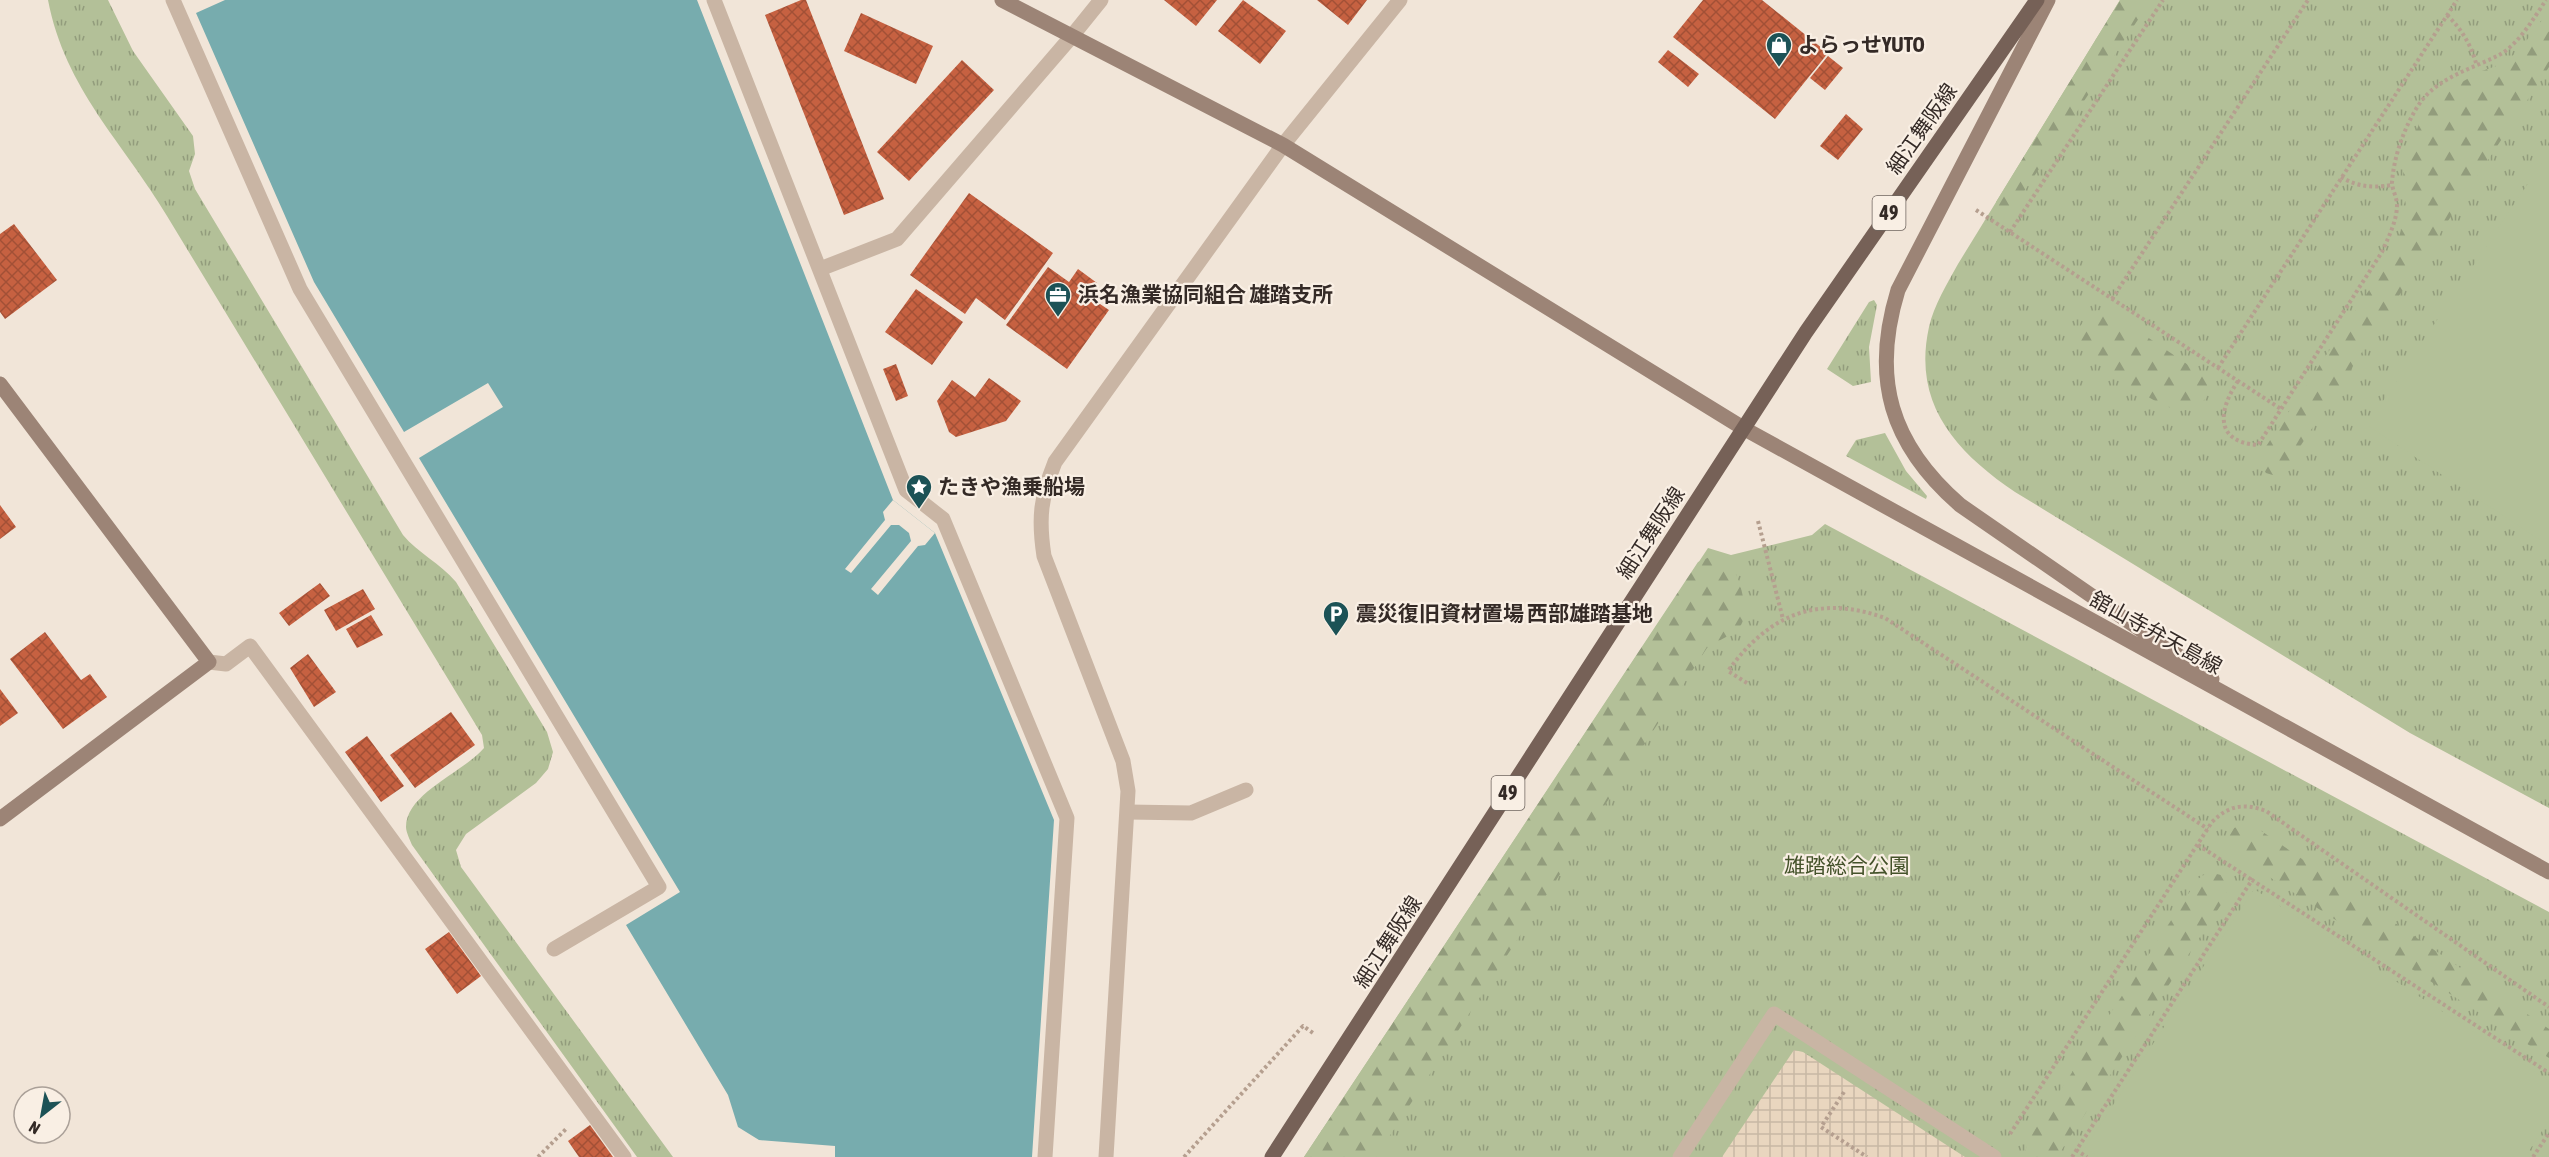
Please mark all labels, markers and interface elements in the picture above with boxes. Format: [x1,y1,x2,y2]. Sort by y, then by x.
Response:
shop icon: よらっせYUTO [1764,30,1794,68]
place label: よらっせYUTO [1798,32,1925,56]
street label: 細江舞阪線 [1881,79,1961,178]
road number: 49 [1872,196,1906,230]
office icon: 浜名漁業協同組合 雄踏支所 [1043,280,1073,318]
place label: 浜名漁業協同組合 雄踏支所 [1078,282,1333,306]
place icon: たきや漁乗船場 [904,472,934,510]
place label: たきや漁乗船場 [938,474,1085,498]
street label: 細江舞阪線 [1612,482,1689,583]
street label: 舘山寺弁天島線 [2086,586,2227,678]
parking icon: 震災復旧資材置場 西部雄踏基地 [1321,599,1351,637]
place label: 震災復旧資材置場 西部雄踏基地 [1356,601,1653,625]
road number: 49 [1492,776,1524,810]
park label: 雄踏総合公園 [1784,853,1910,877]
street label: 細江舞阪線 [1349,891,1426,992]
north arrow [12,1085,72,1145]
text: N [26,1118,43,1138]

